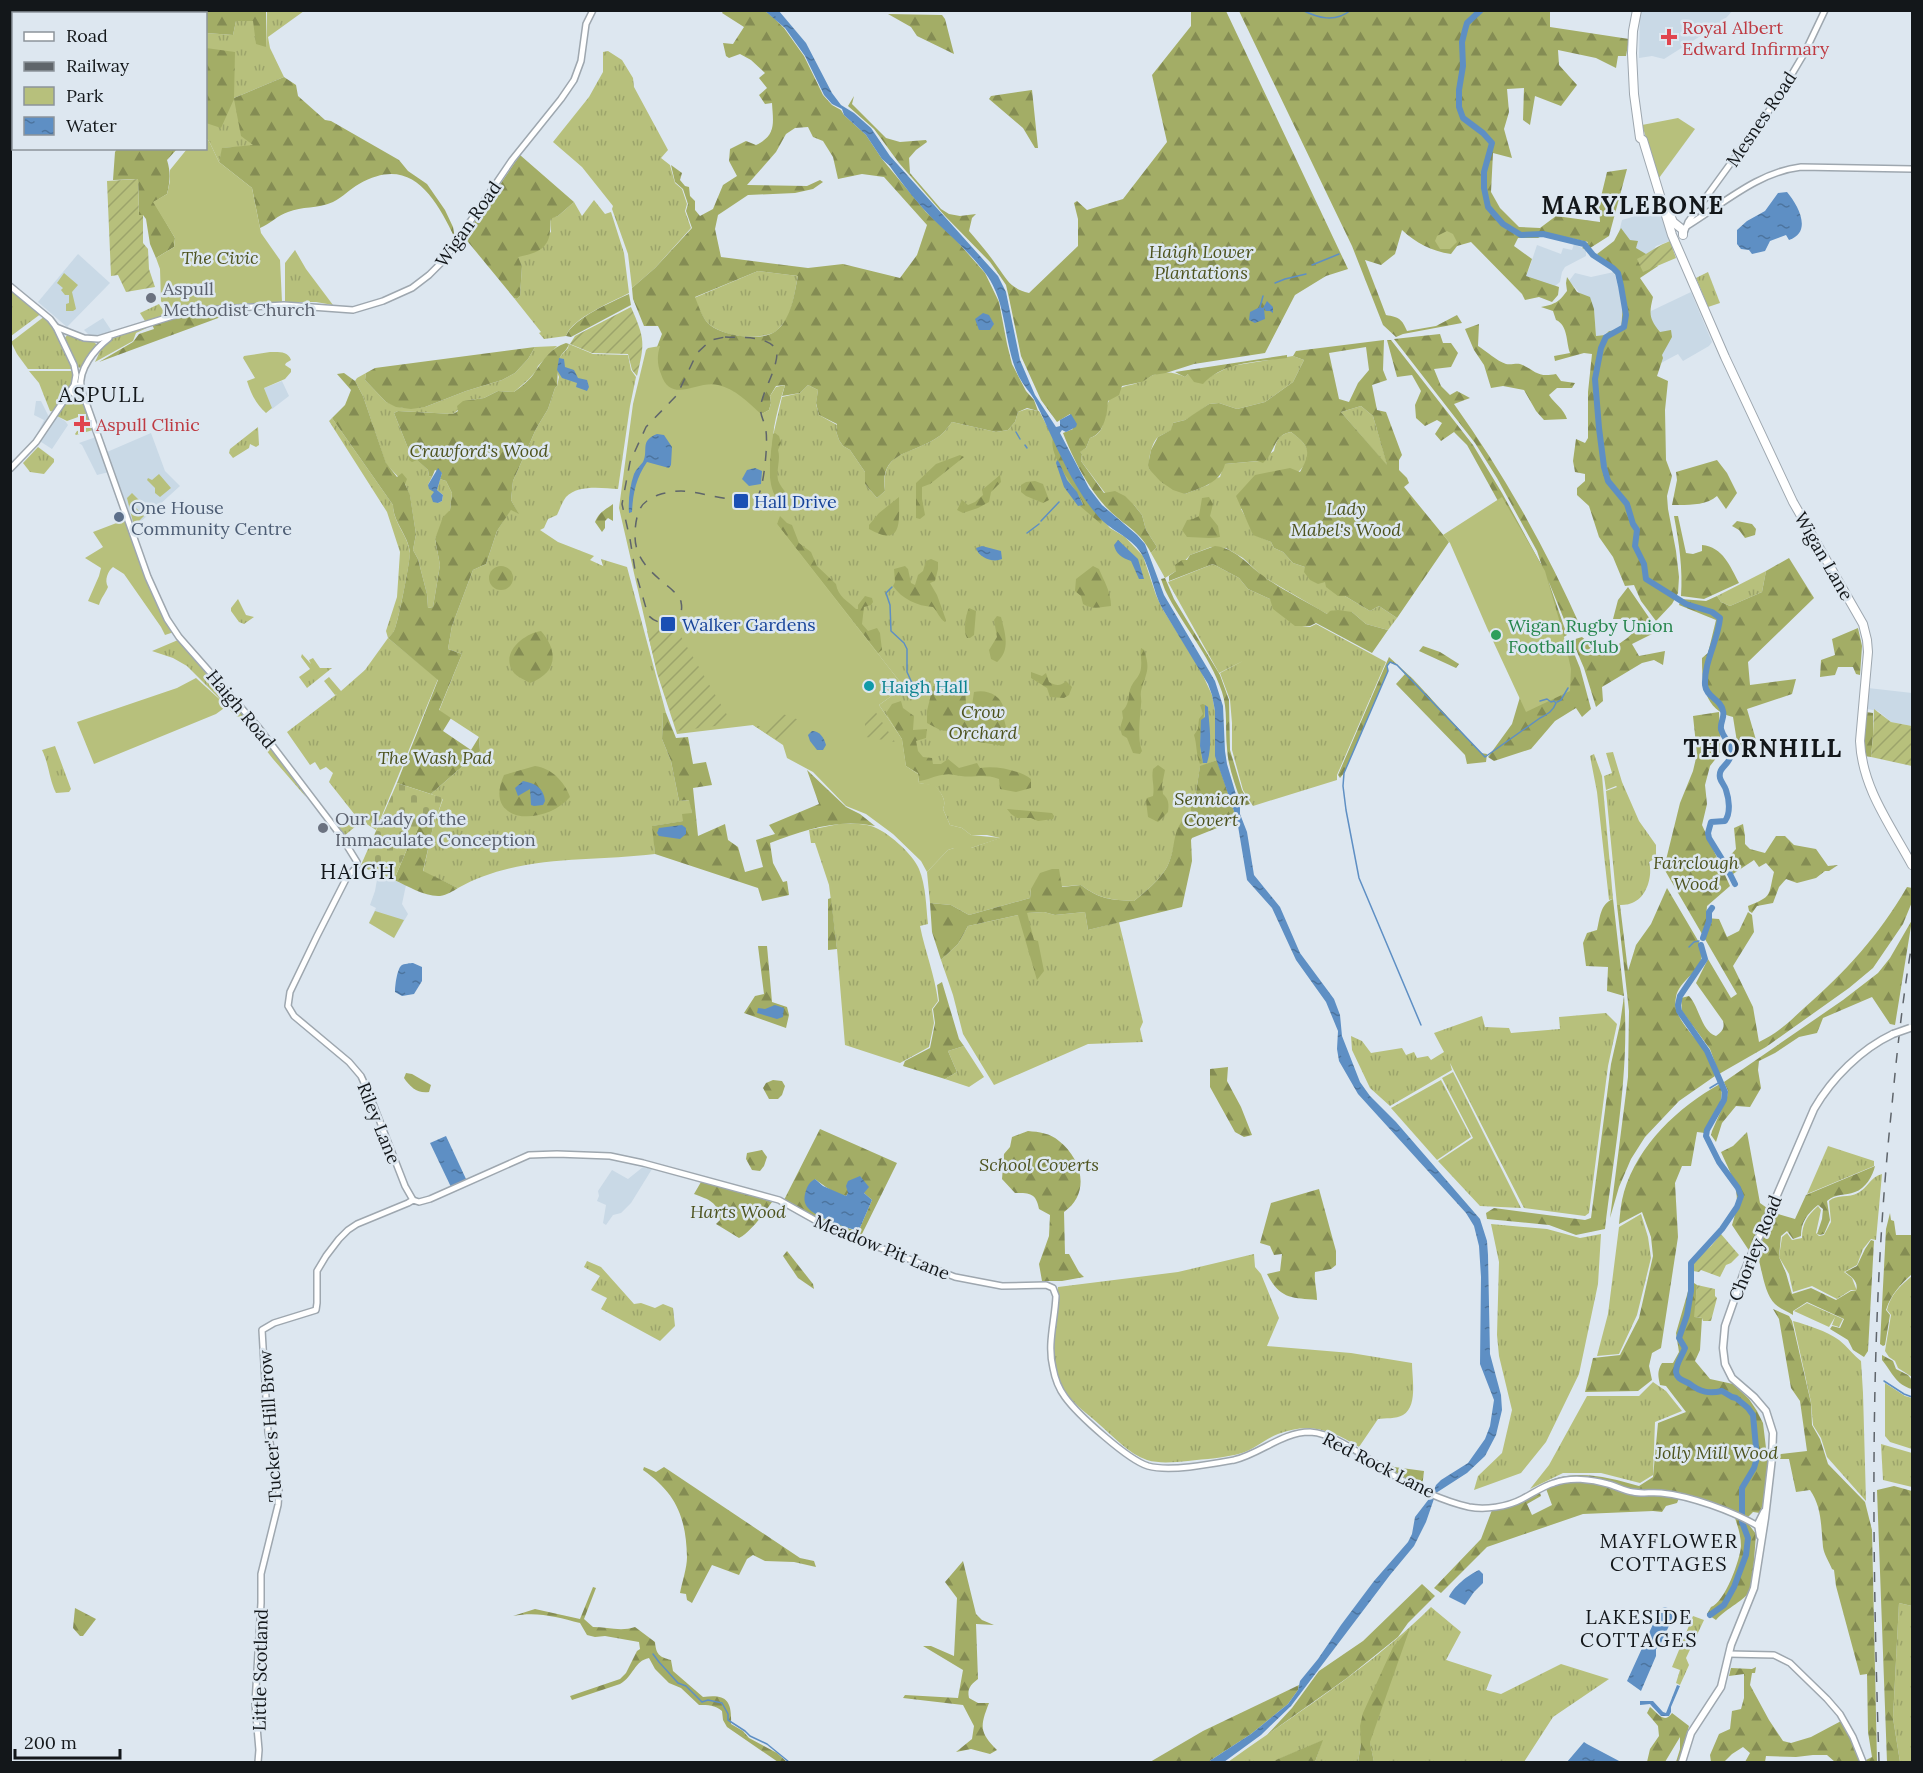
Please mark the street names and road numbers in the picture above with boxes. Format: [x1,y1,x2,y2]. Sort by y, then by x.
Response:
street label: Mesnes Road [1721,67,1801,171]
street label: Wigan Road [430,177,506,271]
street label: Wigan Lane [1789,508,1859,605]
street label: Haigh Road [201,665,281,753]
street label: Riley Lane [352,1079,406,1167]
street label: Chorley Road [1723,1191,1787,1304]
street label: Meadow Pit Lane [811,1209,953,1285]
street label: Tucker's Hill Brow [253,1349,287,1503]
street label: Red Rock Lane [1319,1427,1439,1503]
street label: Little Scotland [247,1608,273,1731]

